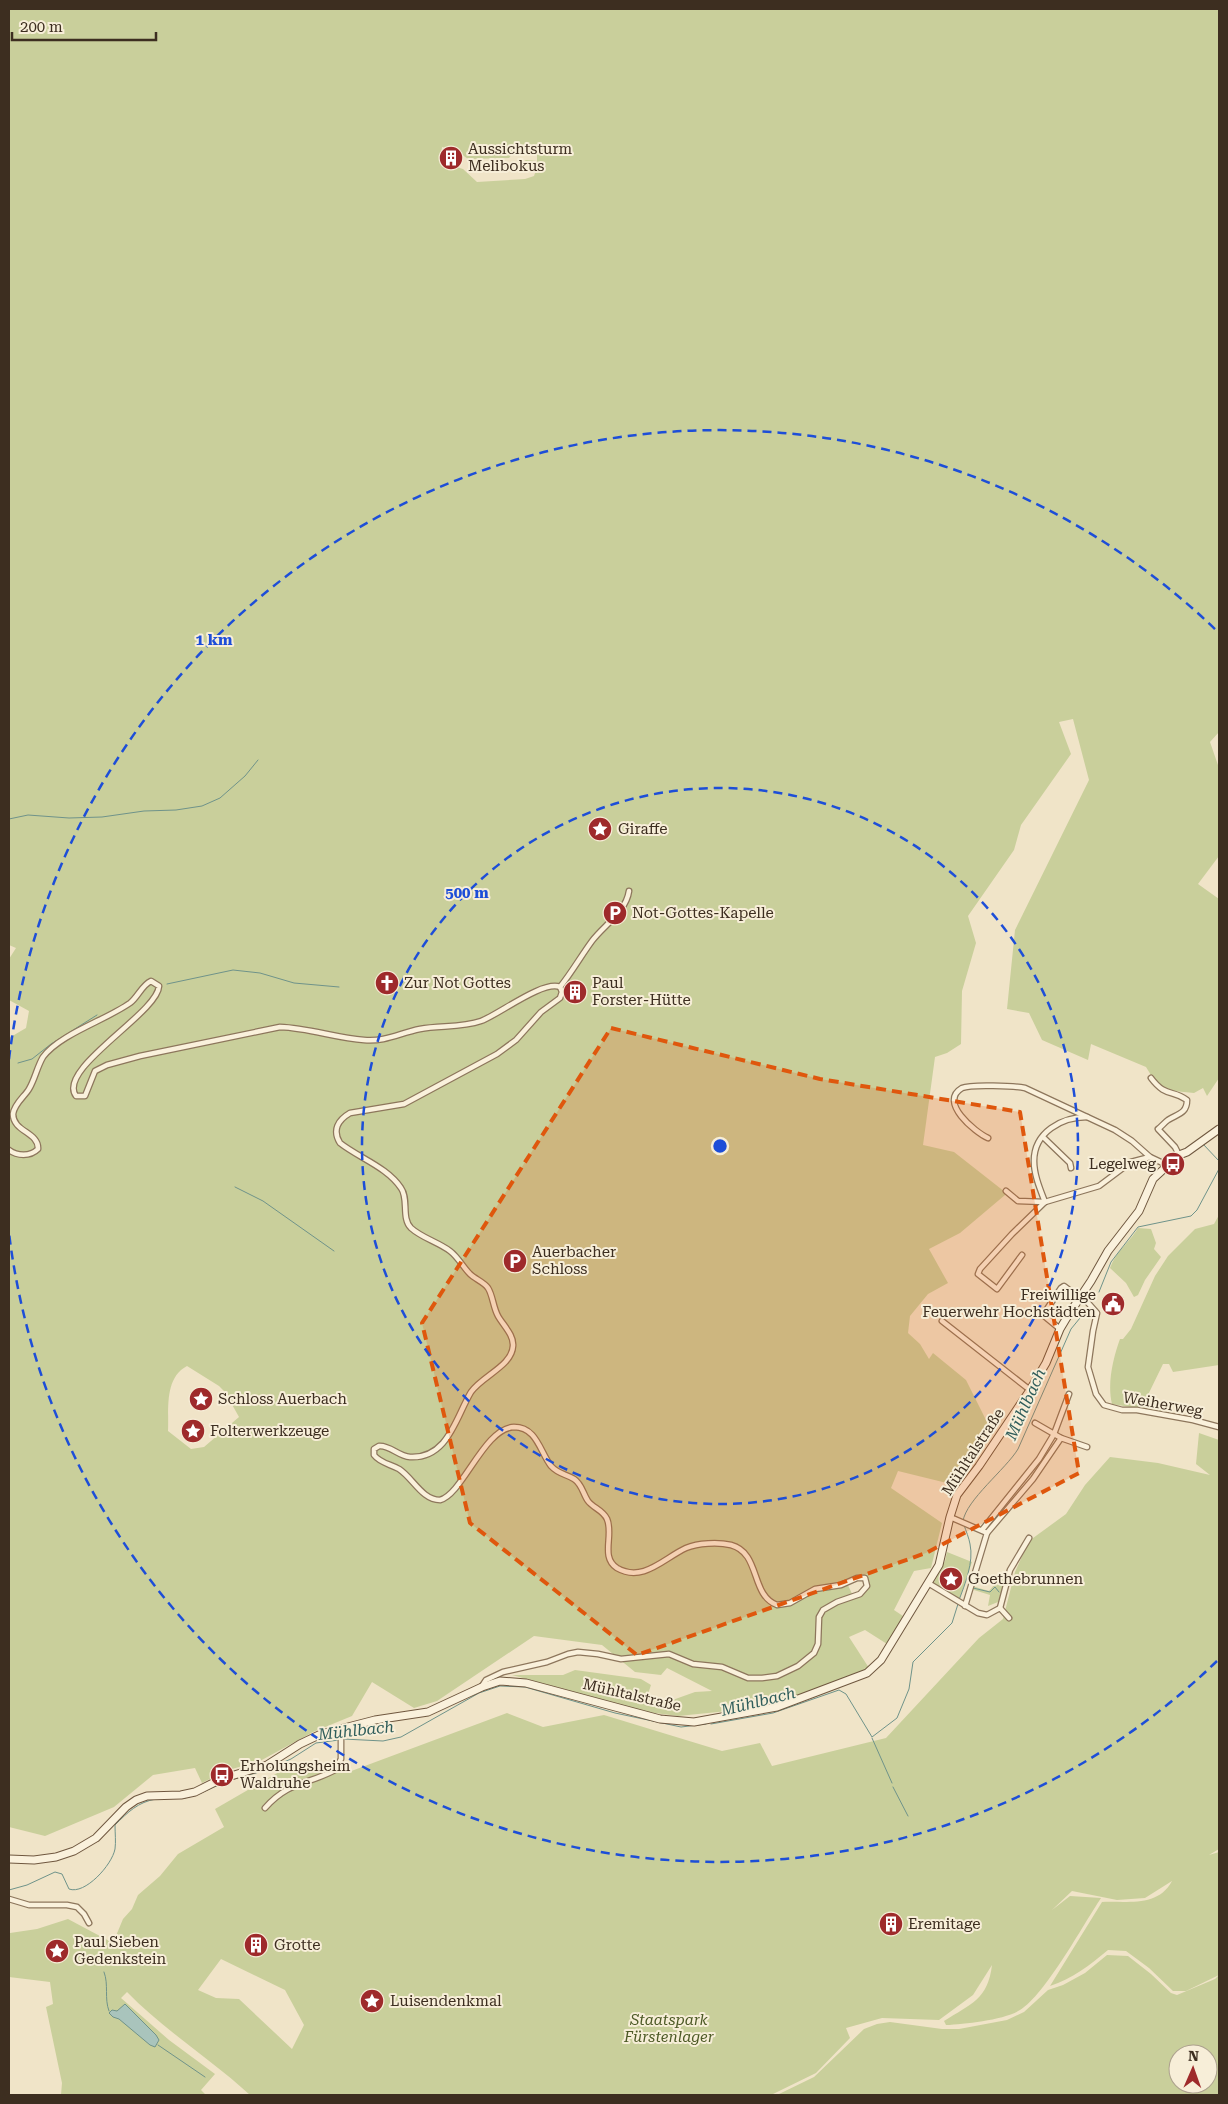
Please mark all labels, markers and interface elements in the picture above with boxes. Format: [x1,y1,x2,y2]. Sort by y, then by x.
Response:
scale bar [12,10,156,42]
text: 200 m [20,18,63,36]
place label: Aussichtsturm Melibokus [468,140,573,175]
building icon: Aussichtsturm Melibokus [438,145,464,171]
text: 1 km [195,631,233,649]
place icon: Giraffe [587,816,613,842]
place label: Giraffe [618,820,668,838]
text: 500 m [445,884,489,902]
parking icon: Not-Gottes-Kapelle [602,900,628,926]
place label: Not-Gottes-Kapelle [632,904,774,922]
church icon: Zur Not Gottes [374,970,400,996]
place label: Zur Not Gottes [404,974,511,992]
place label: Paul Forster-Hütte [592,974,691,1009]
building icon: Paul Forster-Hütte [562,979,588,1005]
centre of rings [711,1137,729,1155]
bus stop icon: Legelweg [1160,1151,1186,1177]
place label: Legelweg [1089,1155,1156,1173]
place label: Auerbacher Schloss [532,1243,616,1278]
parking icon: Auerbacher Schloss [502,1248,528,1274]
place label: Freiwillige Feuerwehr Hochstädten [922,1286,1096,1321]
public building icon: Freiwillige Feuerwehr Hochstädten [1100,1291,1126,1317]
water label: Mühlbach [1001,1365,1050,1444]
place icon: Schloss Auerbach [188,1386,214,1412]
street label: Weiherweg [1122,1388,1205,1420]
place label: Schloss Auerbach [218,1390,347,1408]
street label: Mühltalstraße [938,1405,1008,1499]
place icon: Folterwerkzeuge [180,1418,206,1444]
place label: Folterwerkzeuge [210,1422,329,1440]
place icon: Goethebrunnen [938,1566,964,1592]
place label: Goethebrunnen [968,1570,1084,1588]
street label: Mühltalstraße [581,1675,683,1715]
water label: Mühlbach [718,1683,798,1720]
water label: Mühlbach [316,1717,395,1744]
place label: Erholungsheim Waldruhe [240,1757,351,1792]
bus stop icon: Erholungsheim Waldruhe [209,1762,235,1788]
building icon: Eremitage [878,1911,904,1937]
place label: Eremitage [908,1915,980,1933]
building icon: Grotte [243,1932,269,1958]
place label: Paul Sieben Gedenkstein [74,1933,167,1968]
place label: Grotte [274,1936,320,1954]
place icon: Paul Sieben Gedenkstein [44,1938,70,1964]
place icon: Luisendenkmal [359,1988,385,2014]
place label: Luisendenkmal [390,1992,502,2010]
park label: Staatspark Fürstenlager [623,2011,715,2046]
north arrow [1168,2044,1218,2094]
text: N [1188,2048,1199,2064]

